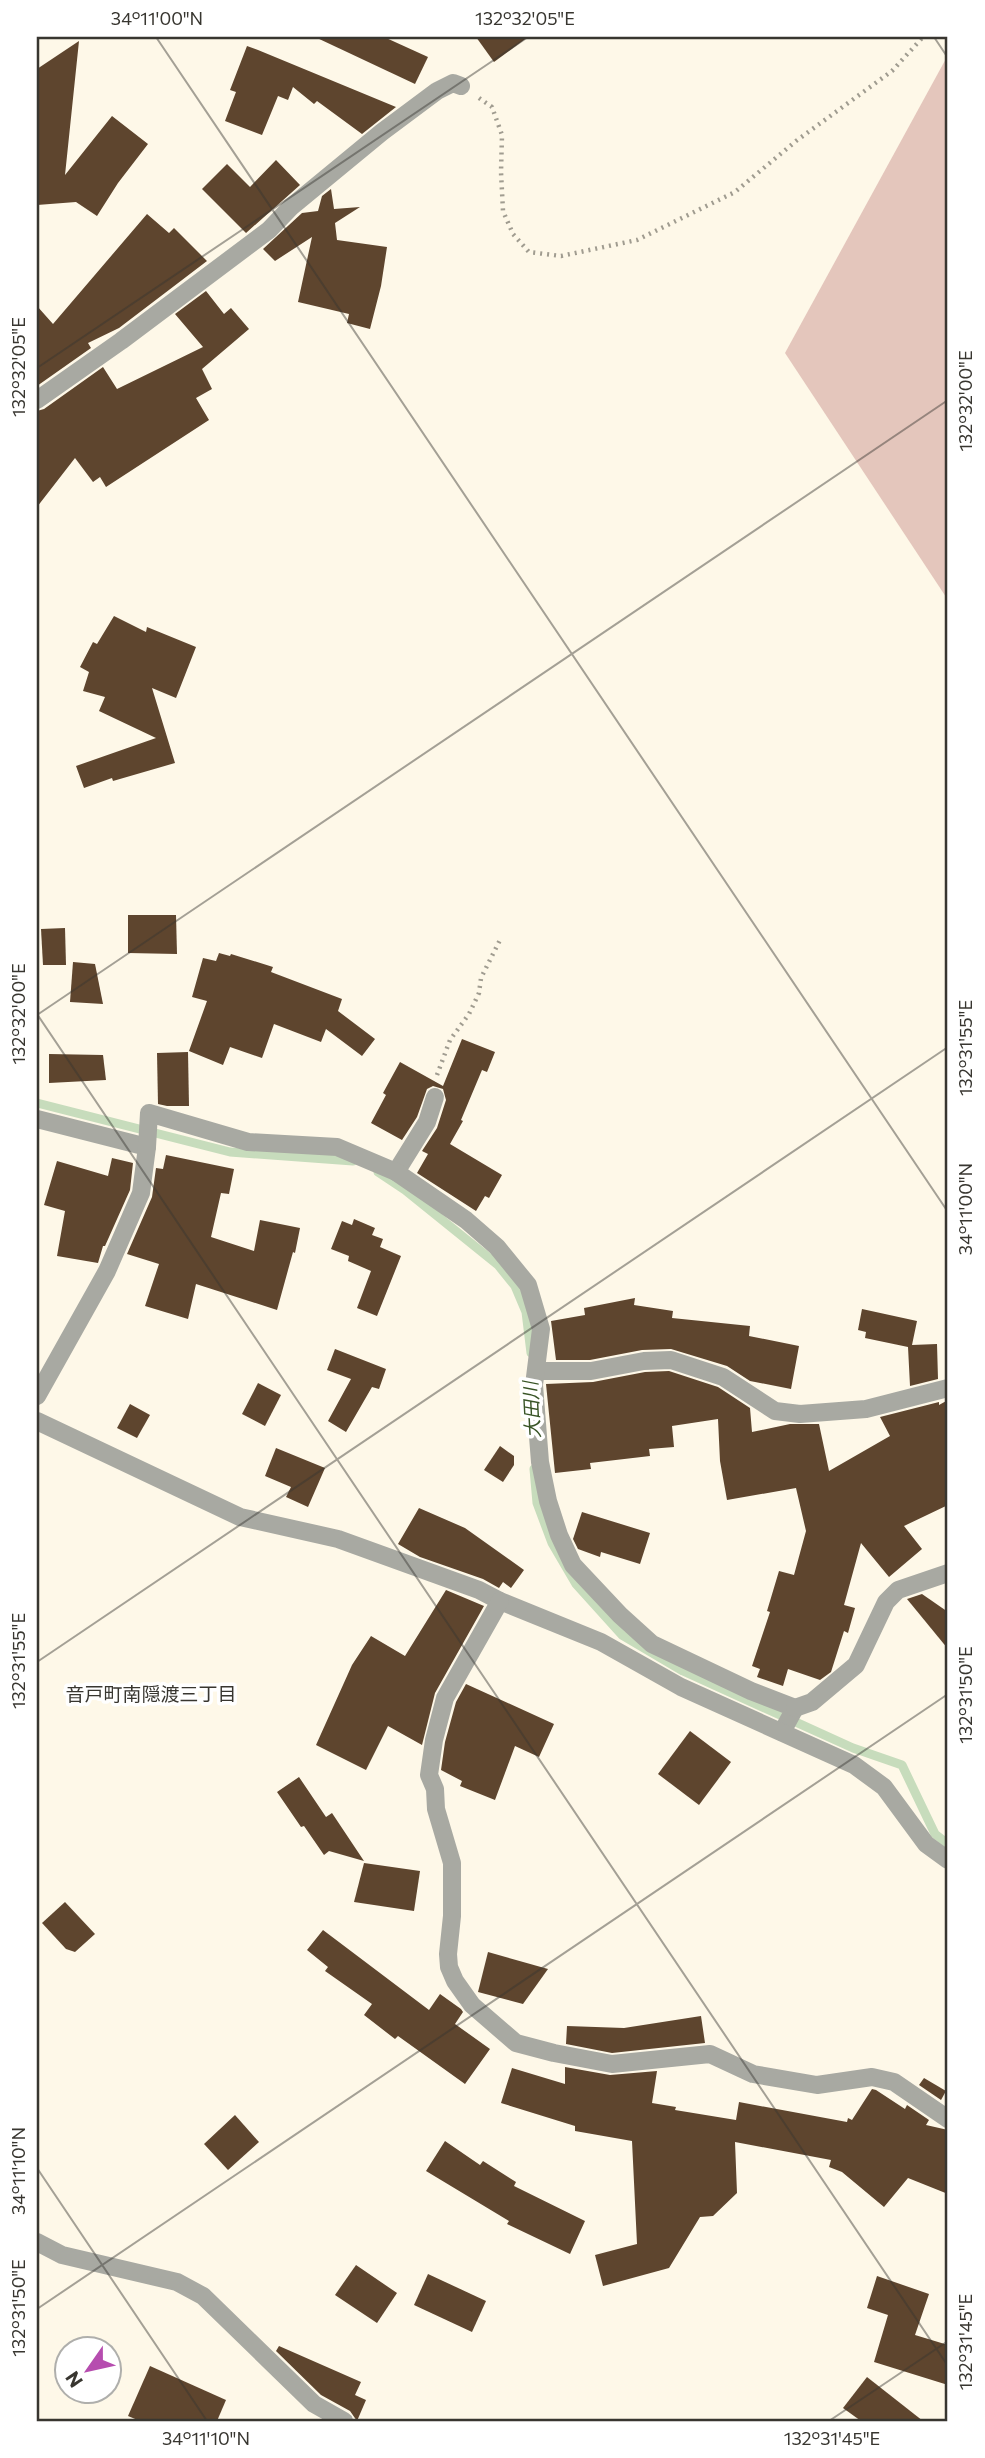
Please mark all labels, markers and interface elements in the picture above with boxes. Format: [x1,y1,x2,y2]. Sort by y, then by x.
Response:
text: 34°11'00"N [111,7,203,29]
text: 132°32'05"E [475,7,575,29]
text: 132°32'05"E [7,317,29,417]
text: 132°32'00"E [954,350,976,452]
text: 132°32'00"E [7,963,29,1065]
text: 132°31'55"E [954,1000,976,1096]
text: 34°11'00"N [954,1163,976,1255]
water label: 大田川 [518,1379,544,1439]
text: 132°31'55"E [7,1613,29,1709]
text: 132°31'50"E [954,1646,976,1744]
district label: 音戸町南隠渡三丁目 [65,1682,237,1705]
text: 34°11'10"N [7,2127,29,2215]
text: 132°31'50"E [7,2259,29,2357]
text: 132°31'45"E [954,2294,976,2390]
north arrow [52,2336,122,2406]
text: N [60,2367,87,2392]
text: 34°11'10"N [162,2427,250,2449]
text: 132°31'45"E [784,2427,880,2449]

